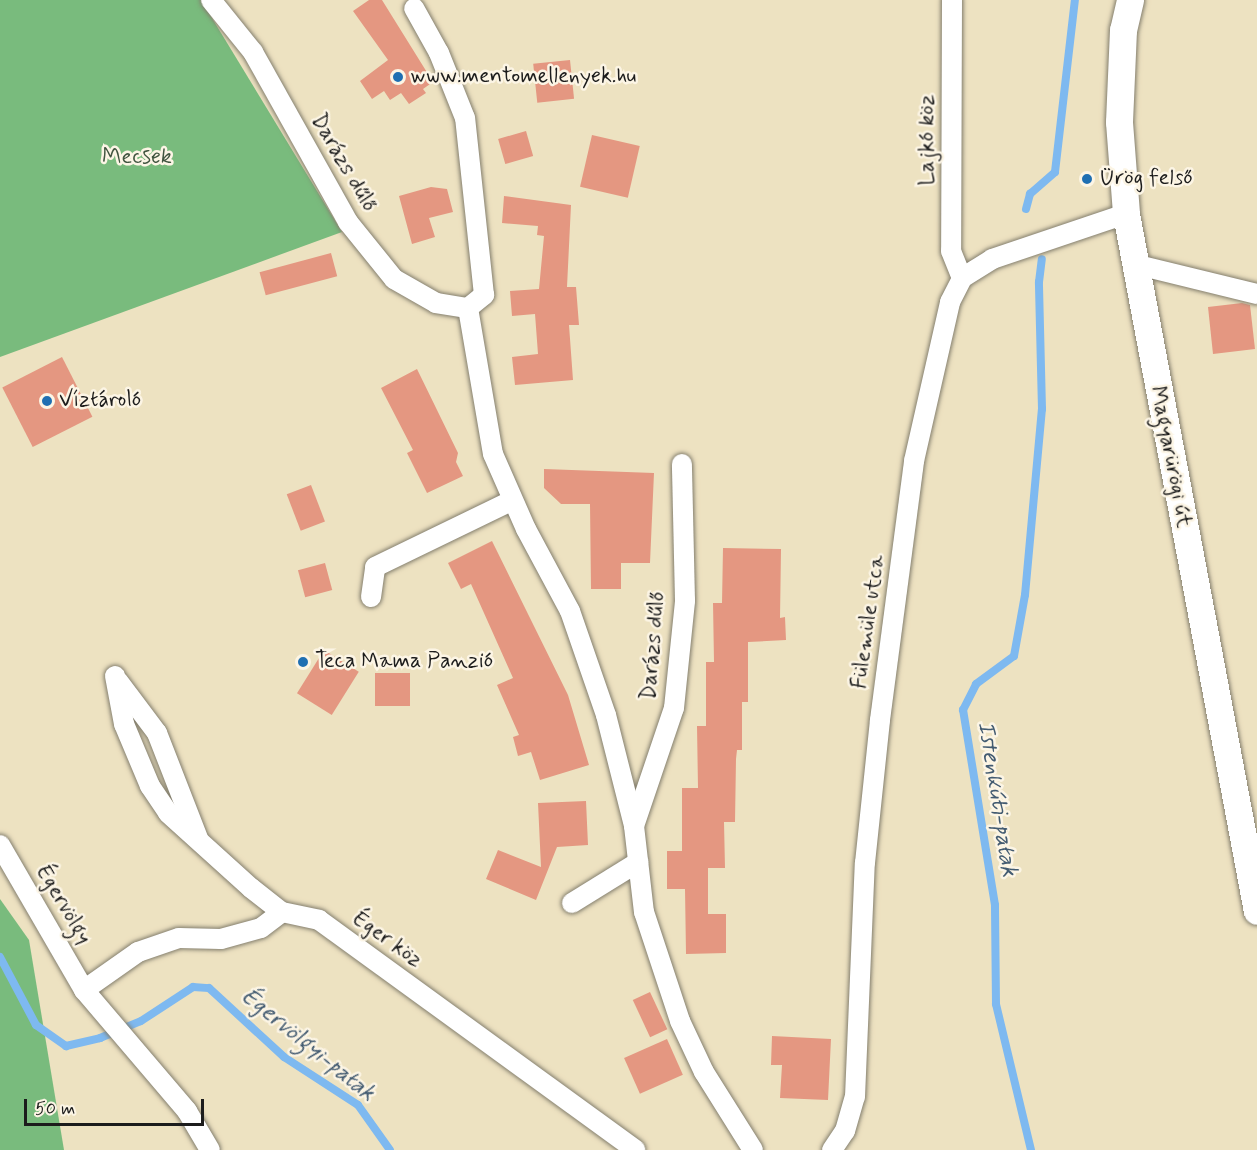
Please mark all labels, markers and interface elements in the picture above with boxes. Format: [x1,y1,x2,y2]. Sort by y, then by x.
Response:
place label: www.mentomellenyek.hu [410,64,636,90]
marker: www.mentomellenyek.hu [391,70,405,84]
street label: Lajkó köz [915,94,941,186]
street label: Darázs dűlő [305,110,381,216]
park label: Mecsek [102,145,172,171]
place label: Ürög felső [1099,166,1192,192]
marker: Ürög felső [1080,172,1094,186]
street label: Magyarürögi út [1143,384,1197,530]
place label: Víztároló [59,388,141,414]
marker: Víztároló [40,394,54,408]
street label: Fülemüle utca [847,553,891,691]
street label: Darázs dűlő [636,591,672,701]
place label: Teca Mama Panzió [315,649,492,675]
marker: Teca Mama Panzió [296,655,310,669]
water label: Istenkúti-patak [971,719,1023,879]
street label: Égervölgy [30,861,96,949]
street label: Éger köz [347,906,427,974]
water label: Égervölgyi-patak [235,982,381,1108]
scale bar [27,1087,207,1125]
text: 50 m [35,1097,75,1121]

